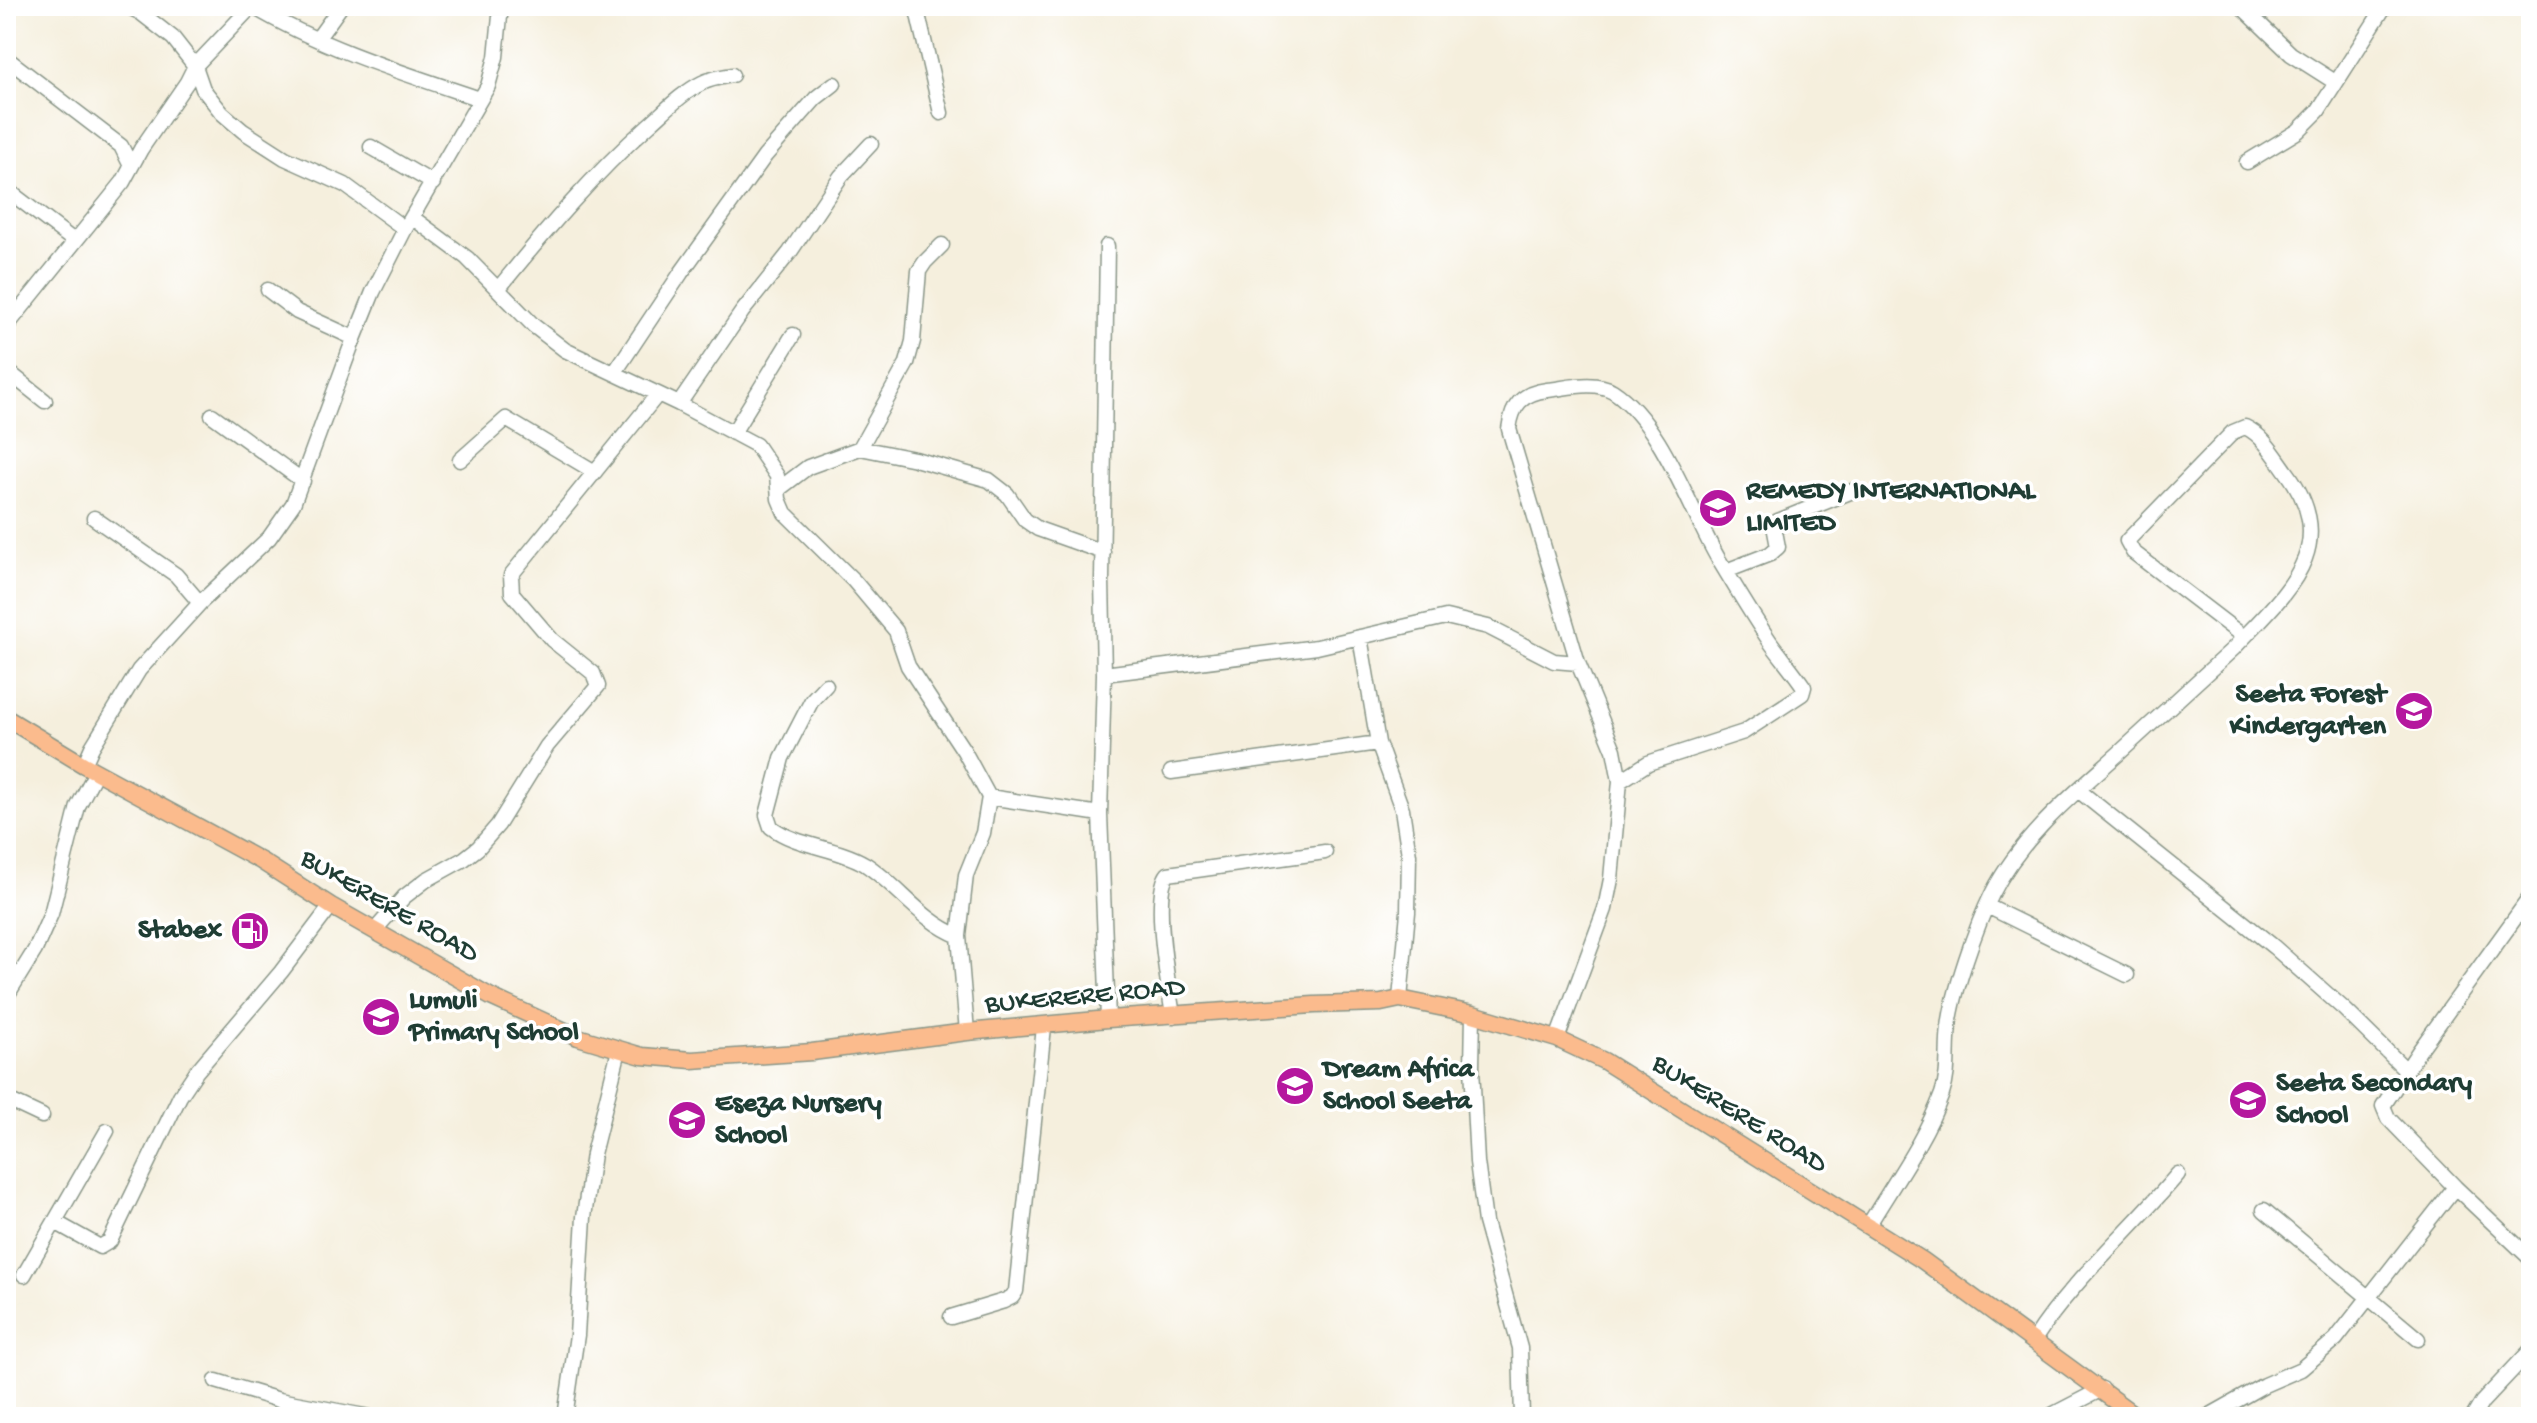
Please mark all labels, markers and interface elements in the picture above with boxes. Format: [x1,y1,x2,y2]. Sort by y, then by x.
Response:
place label: REMEDY INTERNATIONAL LIMITED [1745,476,2037,541]
school or university icon: REMEDY INTERNATIONAL LIMITED [1697,487,1739,529]
place label: Seeta Forest Kindergarten [2229,679,2389,744]
school or university icon: Seeta Forest Kindergarten [2393,690,2435,732]
street label: BUKERERE ROAD [293,842,485,972]
fuel station icon: Stabex [229,910,271,952]
place label: Stabex [138,915,222,948]
street label: BUKERERE ROAD [983,972,1187,1022]
place label: Lumuli Primary School [407,985,579,1050]
school or university icon: Lumuli Primary School [360,996,402,1038]
street label: BUKERERE ROAD [1644,1047,1833,1183]
place label: Dream Africa School Seeta [1320,1054,1475,1119]
school or university icon: Dream Africa School Seeta [1274,1065,1316,1107]
place label: Seeta Secondary School [2276,1068,2472,1133]
school or university icon: Seeta Secondary School [2227,1079,2269,1121]
place label: Eseza Nursery School [715,1088,882,1153]
school or university icon: Eseza Nursery School [666,1099,708,1141]

